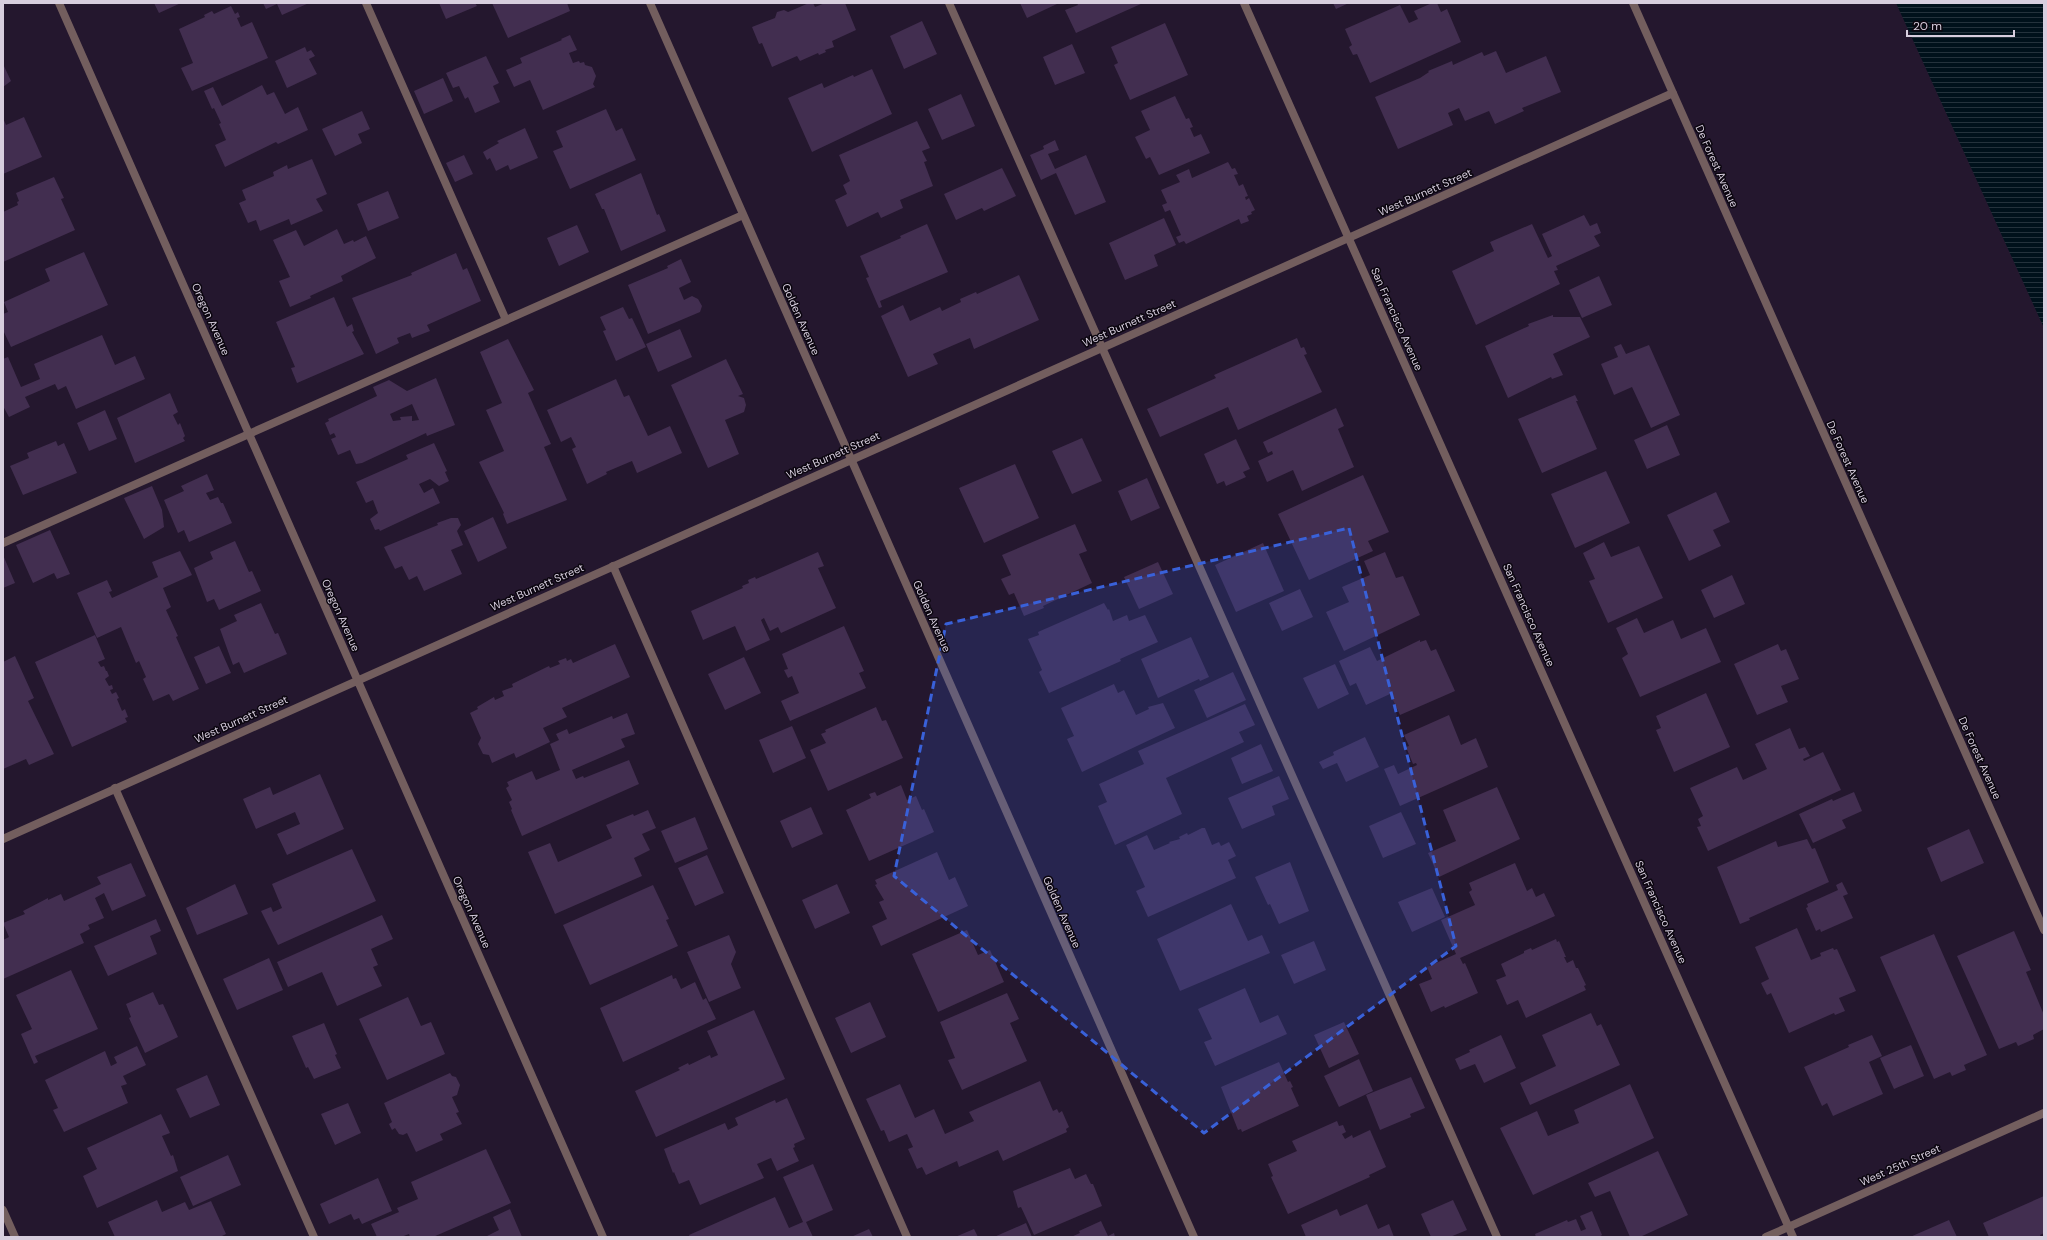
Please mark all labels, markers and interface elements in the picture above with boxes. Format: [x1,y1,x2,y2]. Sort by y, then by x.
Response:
scale bar [1907,12,2014,38]
text: 20 m [1913,18,1942,34]
street label: De Forest Avenue [1693,123,1741,209]
street label: West Burnett Street [1376,165,1474,219]
street label: San Francisco Avenue [1368,265,1426,373]
street label: Oregon Avenue [189,281,233,357]
street label: Golden Avenue [779,281,823,357]
street label: West Burnett Street [1080,296,1178,350]
street label: De Forest Avenue [1824,419,1872,505]
street label: West Burnett Street [784,428,882,482]
street label: West Burnett Street [488,560,586,614]
street label: San Francisco Avenue [1500,561,1558,669]
street label: Oregon Avenue [319,577,363,653]
street label: Golden Avenue [910,578,954,654]
street label: West Burnett Street [192,692,290,746]
street label: De Forest Avenue [1956,715,2004,801]
street label: San Francisco Avenue [1632,858,1690,966]
street label: Oregon Avenue [450,874,494,950]
street label: Golden Avenue [1040,874,1084,950]
street label: West 25th Street [1858,1141,1942,1189]

